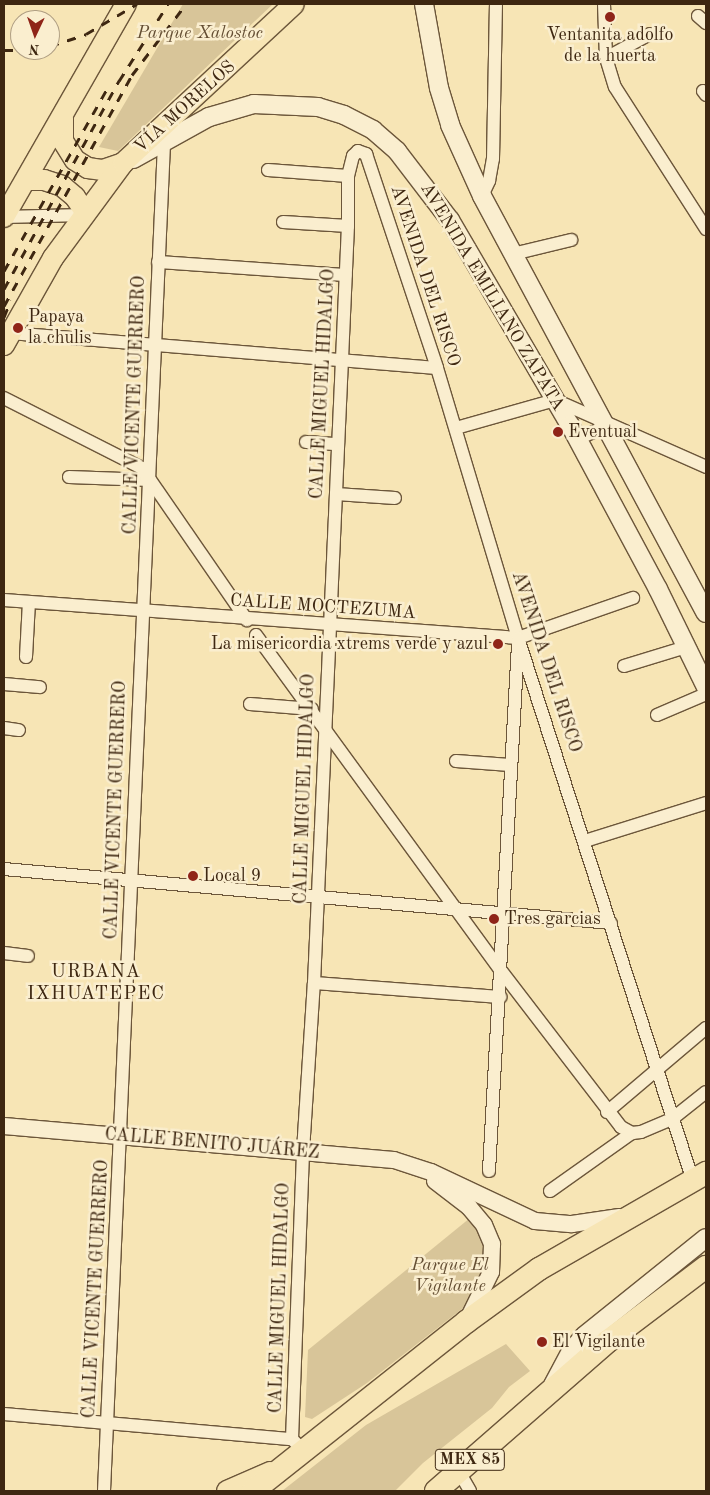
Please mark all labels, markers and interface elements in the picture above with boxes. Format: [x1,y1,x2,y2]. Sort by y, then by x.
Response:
north arrow [10,10,60,60]
marker: Ventanita adolfo de la huerta [604,11,616,23]
park label: Parque Xalostoc [137,22,263,44]
place label: Ventanita adolfo de la huerta [546,25,674,68]
text: N [29,42,40,56]
street label: VÍA MORELOS [130,56,240,158]
street label: AVENIDA EMILIANO ZAPATA [415,179,569,415]
street label: AVENIDA DEL RISCO [386,183,464,369]
street label: CALLE MIGUEL HIDALGO [306,268,340,500]
street label: CALLE VICENTE GUERRERO [120,275,150,535]
place label: Papaya la chulis [28,307,92,350]
marker: Papaya la chulis [12,322,24,334]
place label: Eventual [568,421,637,443]
marker: Eventual [552,426,564,438]
street label: AVENIDA DEL RISCO [507,569,585,755]
street label: CALLE MOCTEZUMA [229,590,417,624]
place label: La misericordia xtrems verde y azul [211,633,488,655]
marker: La misericordia xtrems verde y azul [492,638,504,650]
street label: CALLE MIGUEL HIDALGO [290,673,320,905]
street label: CALLE VICENTE GUERRERO [101,680,131,940]
place label: Local 9 [203,865,261,887]
marker: Local 9 [187,870,199,882]
place label: Tres garcias [504,908,601,930]
marker: Tres garcias [488,913,500,925]
district label: URBANA IXHUATEPEC [26,962,166,1006]
street label: CALLE BENITO JUÁREZ [104,1124,320,1164]
street label: CALLE VICENTE GUERRERO [78,1159,114,1419]
street label: CALLE MIGUEL HIDALGO [265,1182,295,1414]
park label: Parque El Vigilante [411,1255,489,1298]
place label: El Vigilante [552,1331,645,1353]
marker: El Vigilante [536,1336,548,1348]
road number: MEX 85 [434,1446,506,1474]

